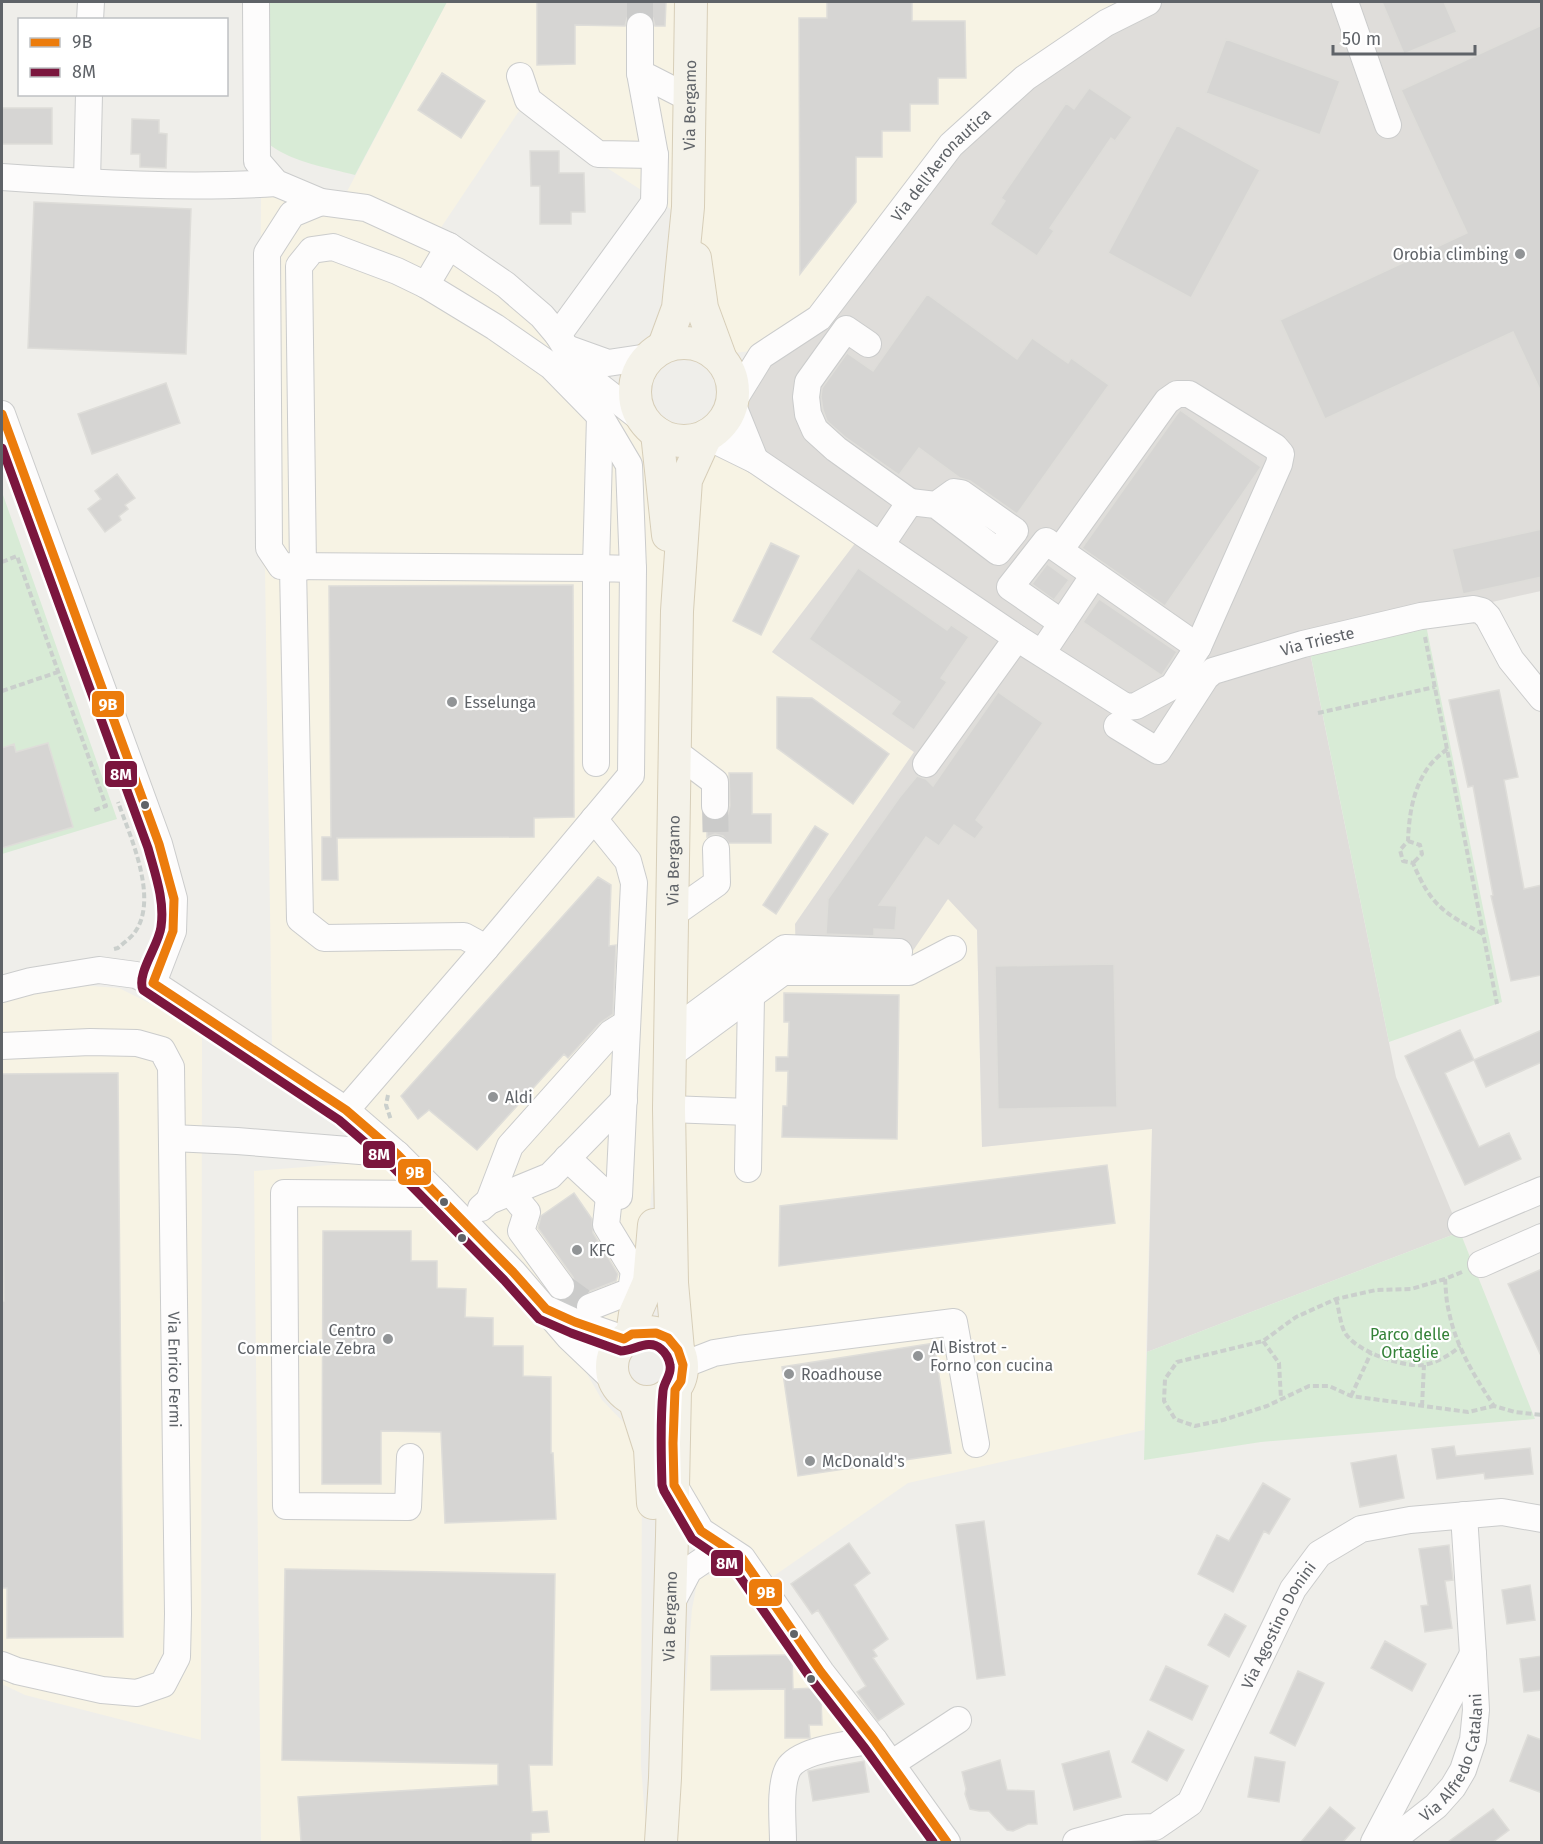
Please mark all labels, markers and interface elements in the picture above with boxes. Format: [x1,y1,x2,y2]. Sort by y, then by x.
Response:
legend [18,18,228,96]
scale bar [1333,18,1476,56]
text: 50 m [1342,28,1381,50]
text: 9B [72,31,92,53]
street label: Via Bergamo [680,60,700,150]
text: 8M [72,61,96,83]
street label: Via dell'Aeronautica [887,105,995,225]
place label: Orobia climbing [1393,245,1509,264]
marker: Orobia climbing [1513,247,1527,261]
street label: Via Trieste [1278,623,1356,660]
line badge: 9B [91,690,125,718]
place label: Esselunga [464,693,536,712]
text: 9B [99,695,118,714]
marker: Esselunga [445,695,459,709]
line badge: 8M [104,760,138,788]
text: 8M [110,765,132,784]
unlabelled marker [139,799,151,811]
street label: Via Bergamo [663,815,684,906]
place label: Aldi [505,1088,533,1107]
marker: Aldi [486,1090,500,1104]
line badge: 8M [362,1140,396,1169]
text: 8M [368,1145,390,1164]
line badge: 9B [397,1158,432,1186]
text: 9B [406,1163,425,1182]
unlabelled marker [438,1196,450,1208]
unlabelled marker [456,1232,468,1244]
place label: KFC [589,1241,615,1260]
marker: KFC [570,1243,584,1257]
street label: Via Enrico Fermi [164,1311,185,1428]
place label: Centro Commerciale Zebra [237,1321,376,1358]
park label: Parco delle Ortaglie [1370,1325,1450,1362]
marker: Centro Commerciale Zebra [381,1332,395,1346]
place label: Al Bistrot - Forno con cucina [930,1338,1053,1375]
marker: Al Bistrot - Forno con cucina [911,1349,925,1363]
place label: Roadhouse [801,1365,882,1384]
marker: Roadhouse [782,1367,796,1381]
place label: McDonald's [822,1452,905,1471]
marker: McDonald's [803,1454,817,1468]
line badge: 8M [710,1549,744,1577]
text: 8M [716,1554,738,1573]
street label: Via Agostino Donini [1237,1558,1320,1692]
street label: Via Bergamo [659,1571,681,1662]
line badge: 9B [748,1578,783,1607]
text: 9B [757,1583,776,1602]
unlabelled marker [788,1628,800,1640]
unlabelled marker [805,1673,817,1685]
street label: Via Alfredo Catalani [1416,1693,1486,1825]

